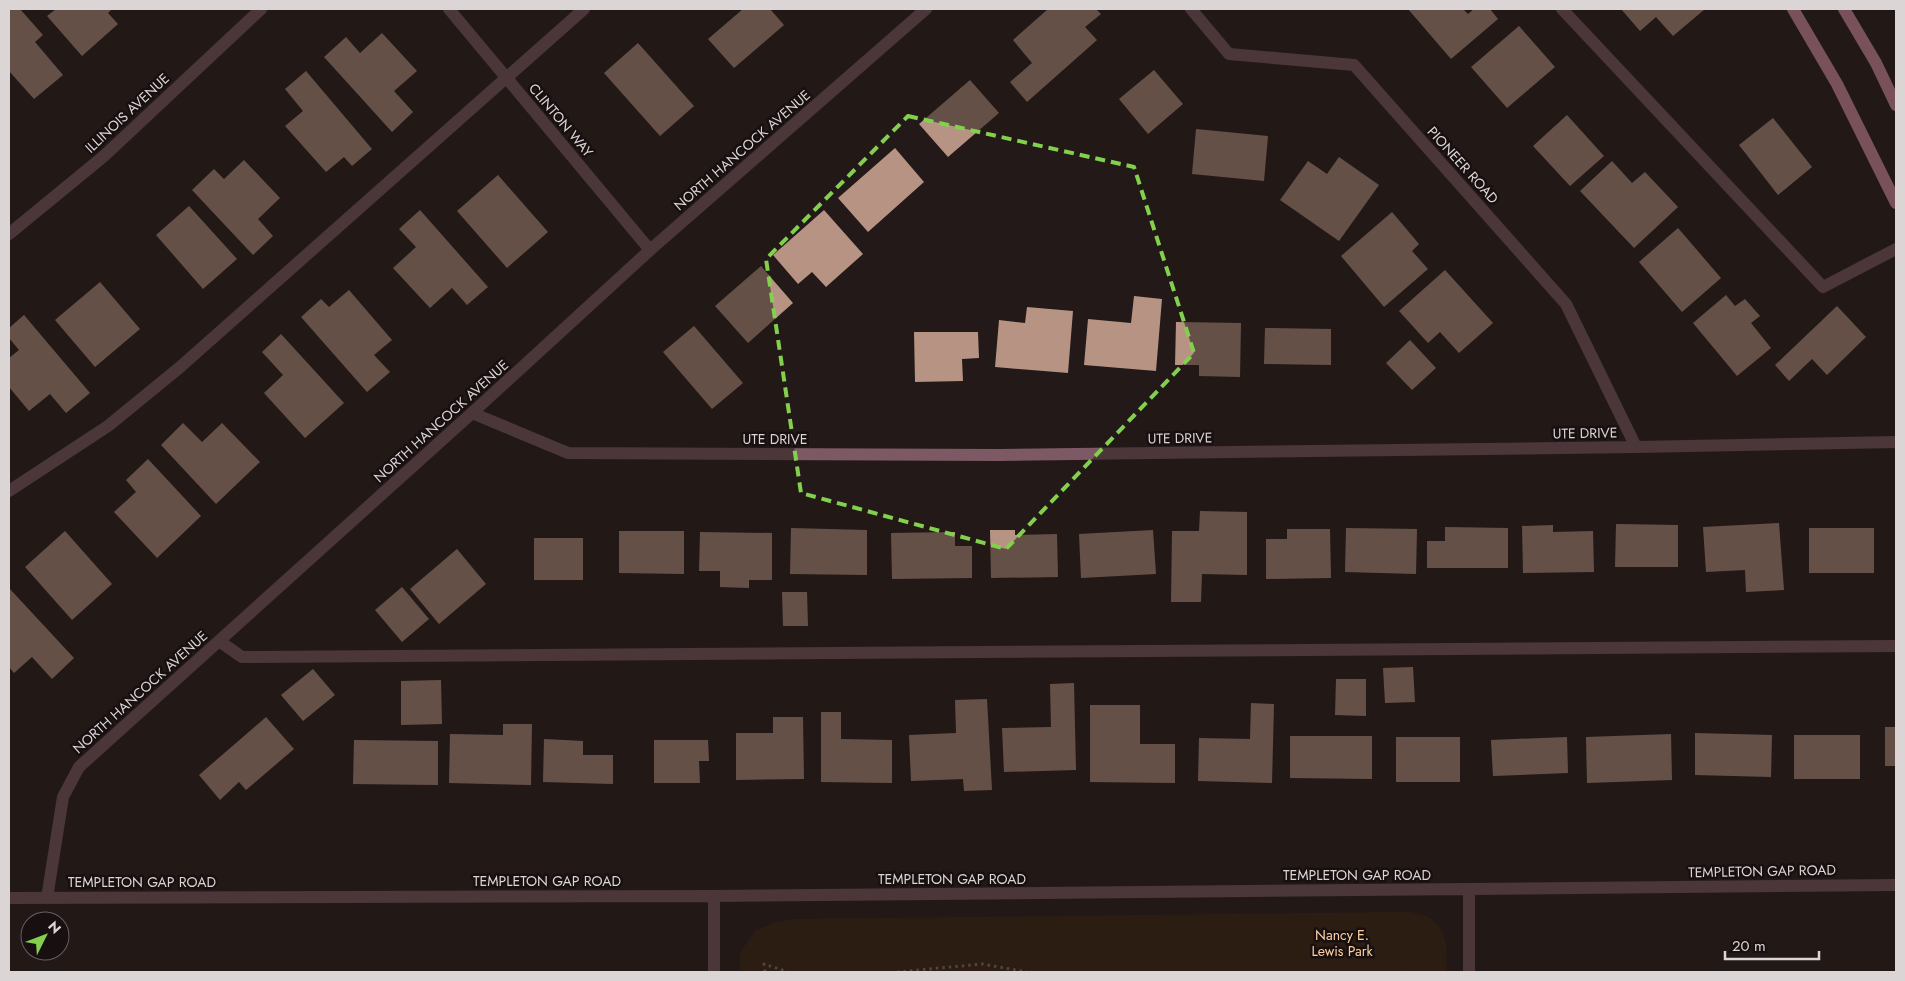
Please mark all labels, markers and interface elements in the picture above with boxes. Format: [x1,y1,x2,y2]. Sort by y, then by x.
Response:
street label: ILLINOIS AVENUE [80,69,174,157]
street label: CLINTON WAY [524,79,598,161]
street label: NORTH HANCOCK AVENUE [669,85,815,215]
street label: PIONEER ROAD [1423,122,1503,208]
street label: NORTH HANCOCK AVENUE [369,355,513,487]
street label: UTE DRIVE [1552,422,1618,444]
street label: UTE DRIVE [1147,427,1213,449]
street label: UTE DRIVE [743,429,807,449]
street label: NORTH HANCOCK AVENUE [68,626,212,758]
street label: TEMPLETON GAP ROAD [1688,860,1836,882]
street label: TEMPLETON GAP ROAD [1283,865,1431,885]
street label: TEMPLETON GAP ROAD [878,869,1026,889]
street label: TEMPLETON GAP ROAD [473,871,621,891]
street label: TEMPLETON GAP ROAD [68,872,216,892]
north arrow [20,911,70,961]
text: N [44,916,66,938]
park label: Nancy E. Lewis Park [1311,925,1373,961]
scale bar [1725,928,1819,960]
text: 20 m [1732,935,1766,957]

